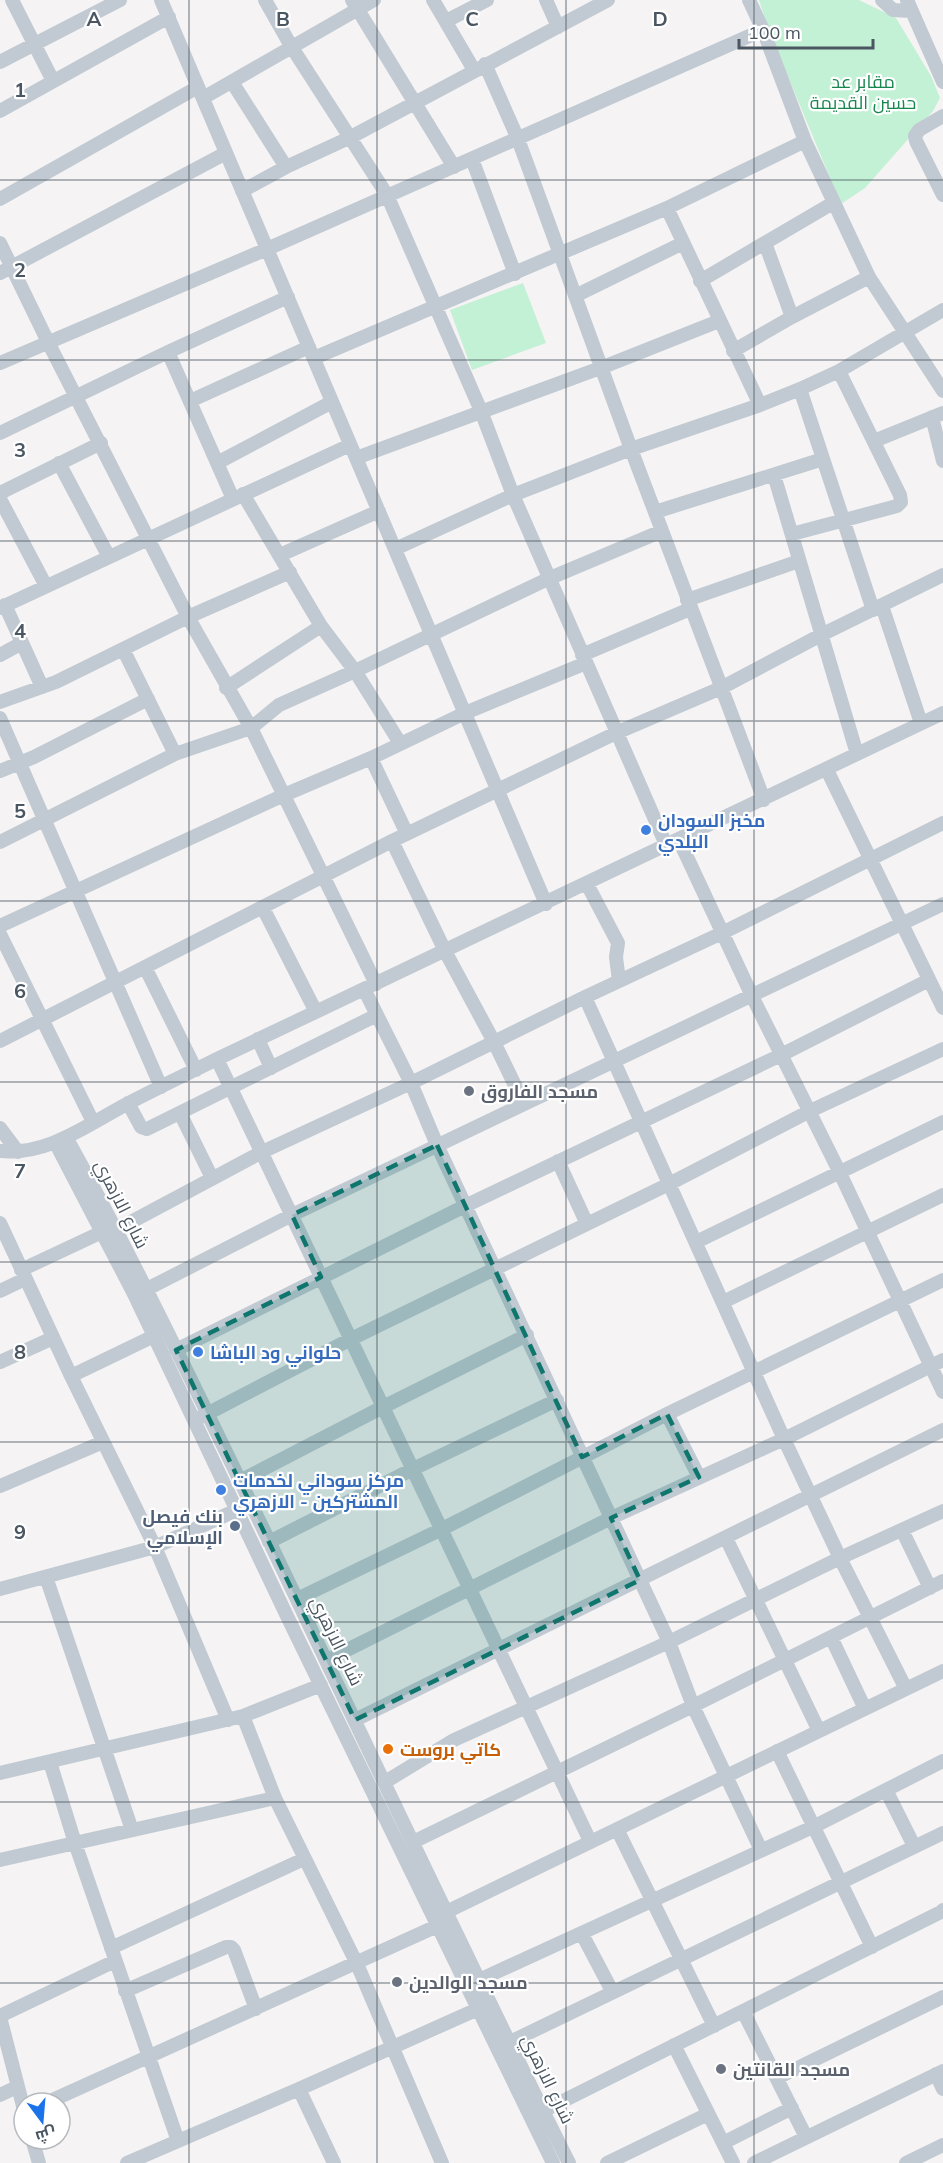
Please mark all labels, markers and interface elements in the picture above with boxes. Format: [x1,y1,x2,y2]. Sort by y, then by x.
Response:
text: A [87,6,102,31]
text: B [276,6,290,31]
text: C [465,6,479,31]
text: D [652,6,668,31]
scale bar [739,12,872,50]
text: 100 m [748,21,801,44]
park label: مقابر عد حسين القديمة [810,70,916,114]
text: 1 [14,77,26,102]
text: 2 [14,257,26,282]
text: 3 [14,437,26,462]
text: 4 [14,618,26,643]
text: 5 [14,798,26,823]
place label: مخبز السودان البلدي [658,809,765,856]
marker: مخبز السودان البلدي [639,823,653,837]
text: 6 [14,978,26,1003]
place label: مسجد الفاروق [481,1080,598,1103]
marker: مسجد الفاروق [462,1084,476,1098]
street label: شارع الازهري [87,1156,154,1254]
text: 7 [14,1158,26,1183]
text: 8 [14,1339,26,1364]
place label: حلواني ود الباشا [210,1341,341,1368]
marker: حلواني ود الباشا [191,1345,205,1359]
place label: مركز سوداني لخدمات المشتركين - الازهري [233,1469,404,1516]
marker: مركز سوداني لخدمات المشتركين - الازهري [214,1483,228,1497]
place label: بنك فيصل الإسلامي [142,1505,223,1553]
text: 9 [14,1519,26,1544]
marker: بنك فيصل الإسلامي [228,1519,242,1533]
street label: شارع الازهري [303,1593,369,1691]
place label: كاتي بروست [400,1738,501,1765]
marker: كاتي بروست [381,1742,395,1756]
place label: مسجد الوالدين [409,1971,528,1994]
marker: مسجد الوالدين [390,1975,404,1989]
street label: شارع الازهري [514,2031,580,2129]
place label: مسجد القانتين [733,2058,850,2081]
marker: مسجد القانتين [714,2062,728,2076]
north arrow [12,2091,72,2151]
text: ش [34,2123,59,2148]

